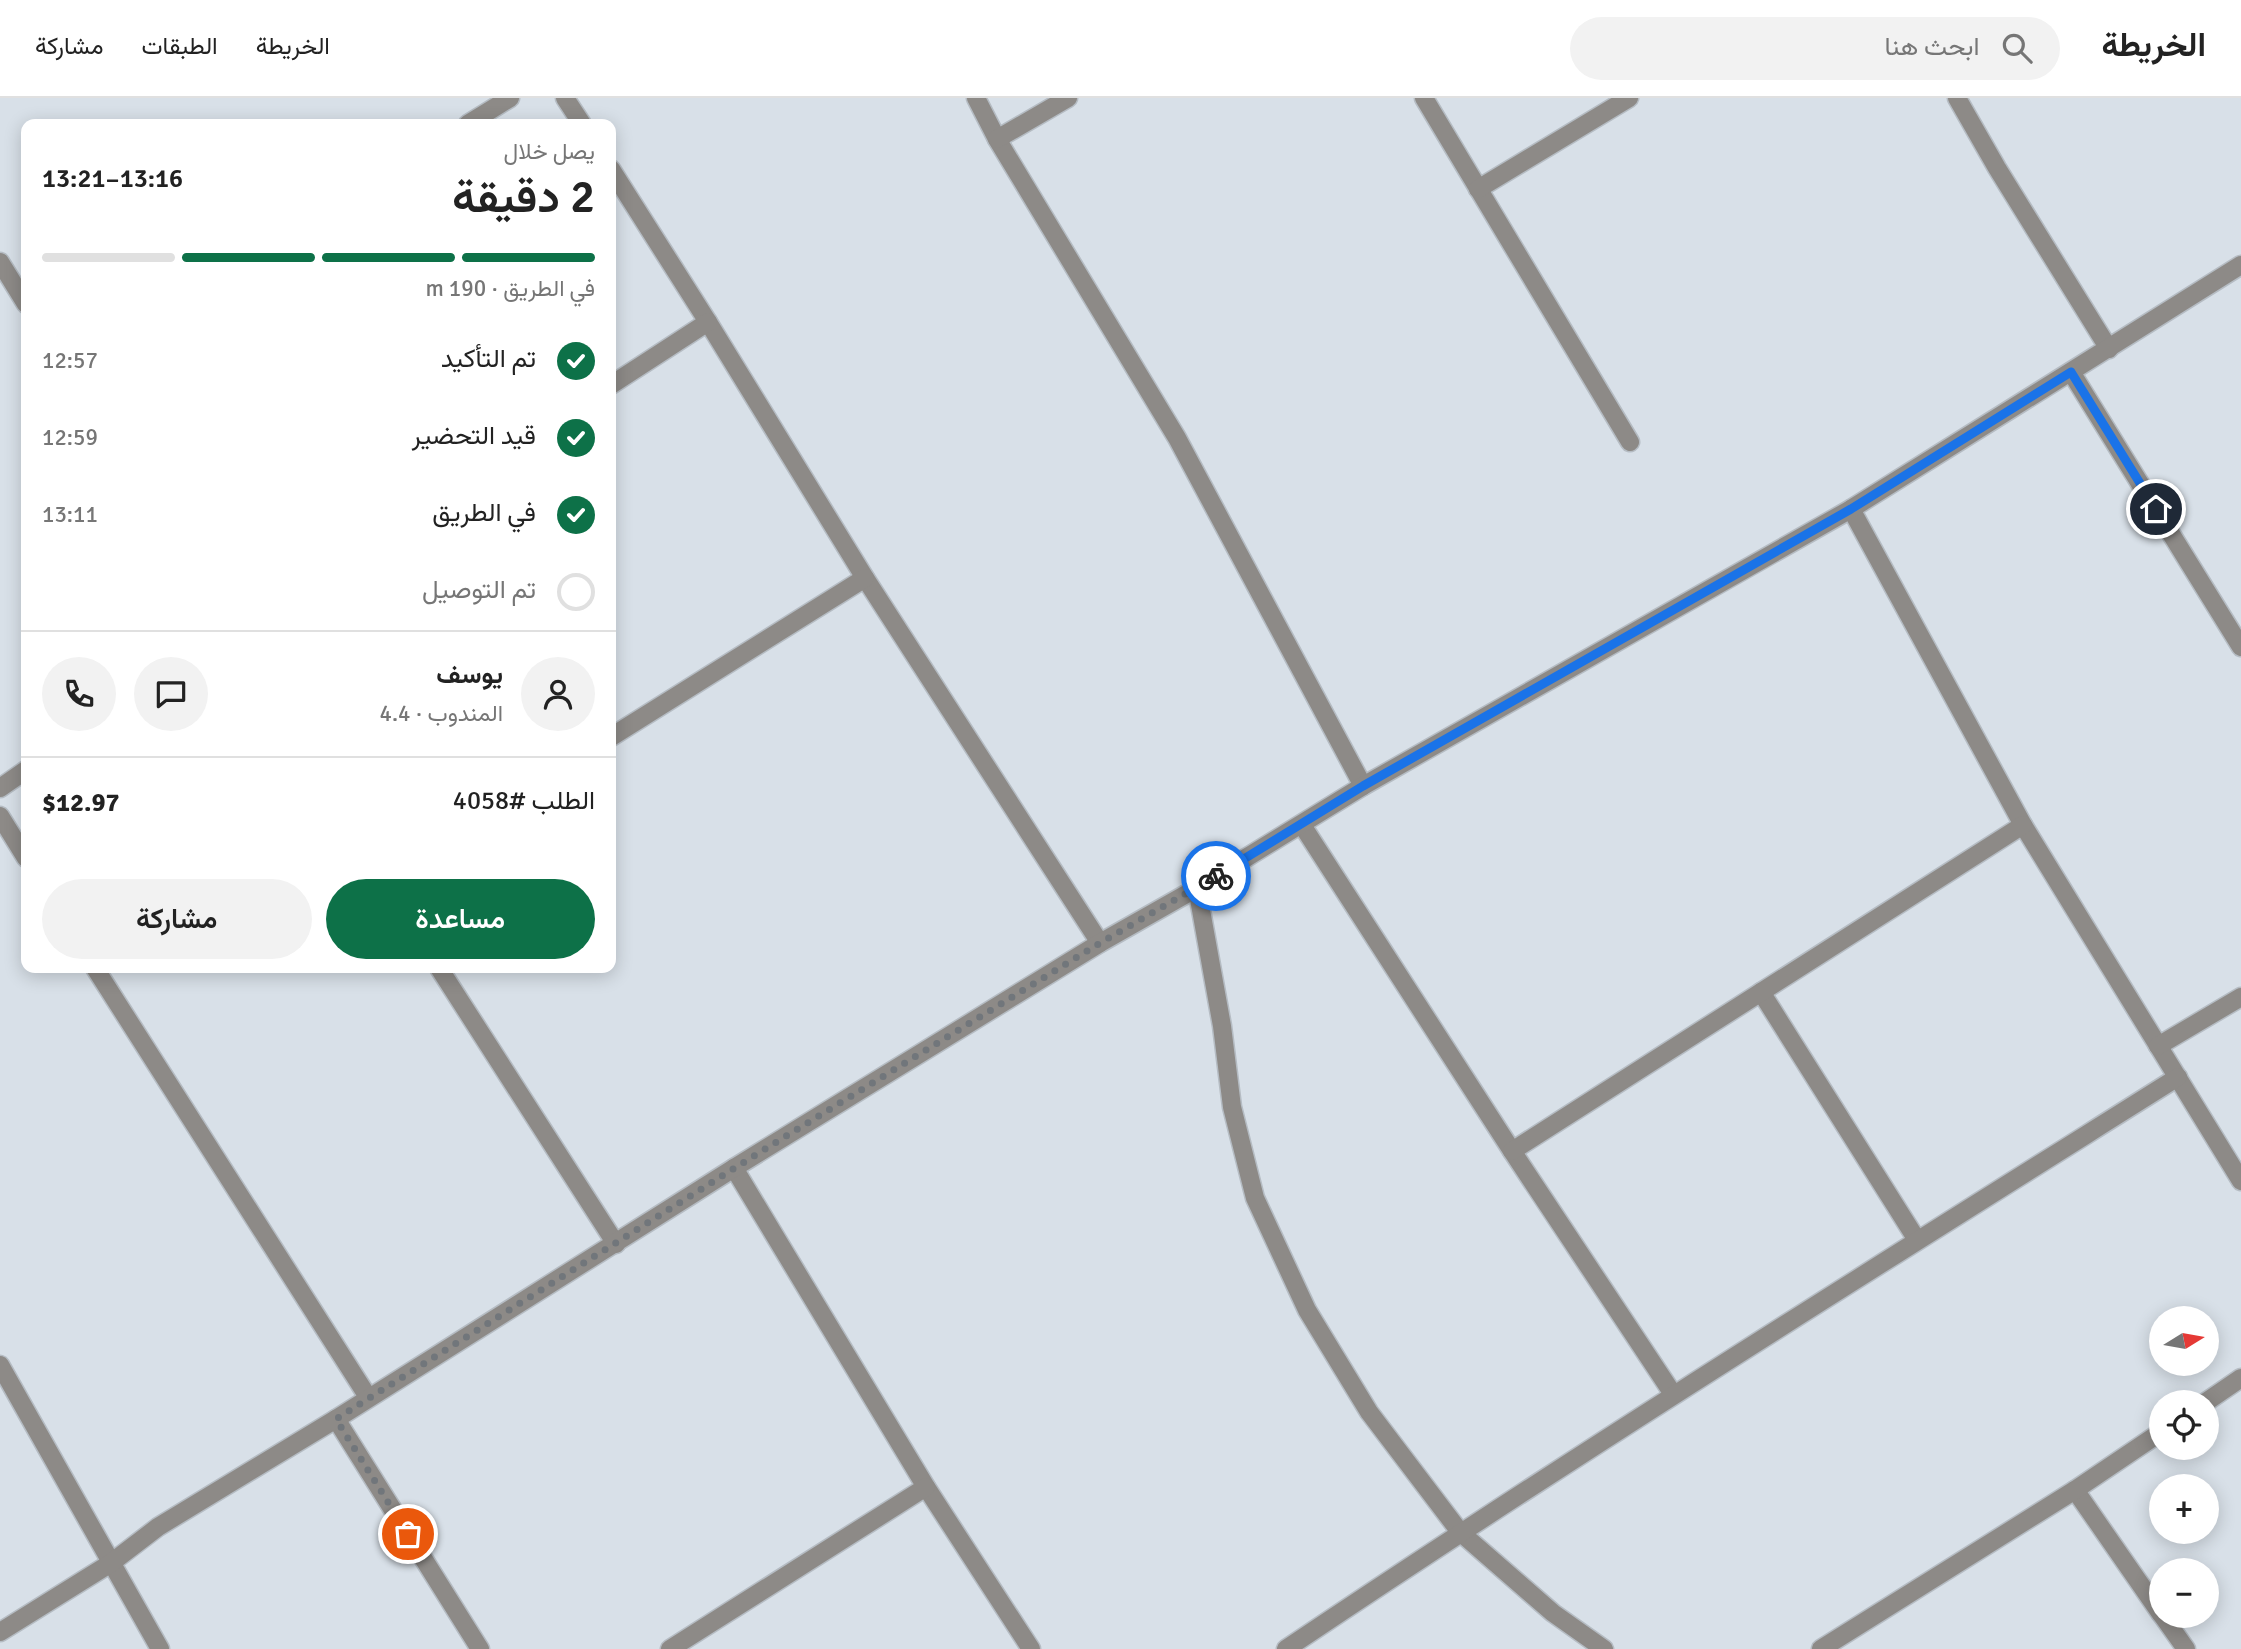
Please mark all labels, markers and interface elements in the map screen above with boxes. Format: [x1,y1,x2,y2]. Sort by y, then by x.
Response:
search box [1570,17,2060,80]
text: الخريطة [2102,25,2206,66]
icon: search [1998,29,2036,67]
text: مشاركة [35,31,103,61]
text: الطبقات [141,31,218,61]
text: الخريطة [256,31,330,61]
text: ابحث هنا [1885,31,1980,63]
text: يصل خلال [504,137,595,166]
text: 13:16–13:21 [42,163,183,195]
text: 2 دقيقة [452,169,595,225]
text: في الطريق · 190 m [425,274,595,303]
icon: check [557,342,595,380]
text: تم التأكيد [441,343,536,375]
text: 12:57 [42,346,98,375]
icon: check [557,419,595,457]
text: قيد التحضير [412,420,536,452]
text: 12:59 [42,423,98,452]
pin [2126,479,2186,539]
icon: home [2137,490,2175,528]
icon: check [557,496,595,534]
text: في الطريق [432,497,536,529]
text: 13:11 [42,500,98,529]
text: تم التوصيل [422,574,536,606]
button: phone [42,657,116,731]
button: chat [134,657,208,731]
button: person [521,657,595,731]
text: يوسف [436,659,503,691]
text: المندوب · 4.4 [380,699,503,728]
text: الطلب #4058 [453,785,595,817]
text: $12.97 [42,787,120,819]
courier [1181,841,1251,911]
icon: bike [1197,857,1235,895]
button: مشاركة [42,879,312,959]
button: مساعدة [326,879,595,959]
north arrow [2149,1306,2219,1376]
map controls [2149,1306,2219,1628]
button: locate [2149,1390,2219,1460]
button: + [2149,1474,2219,1544]
pin [378,1504,438,1564]
icon: bag [389,1515,427,1553]
button: − [2149,1558,2219,1628]

